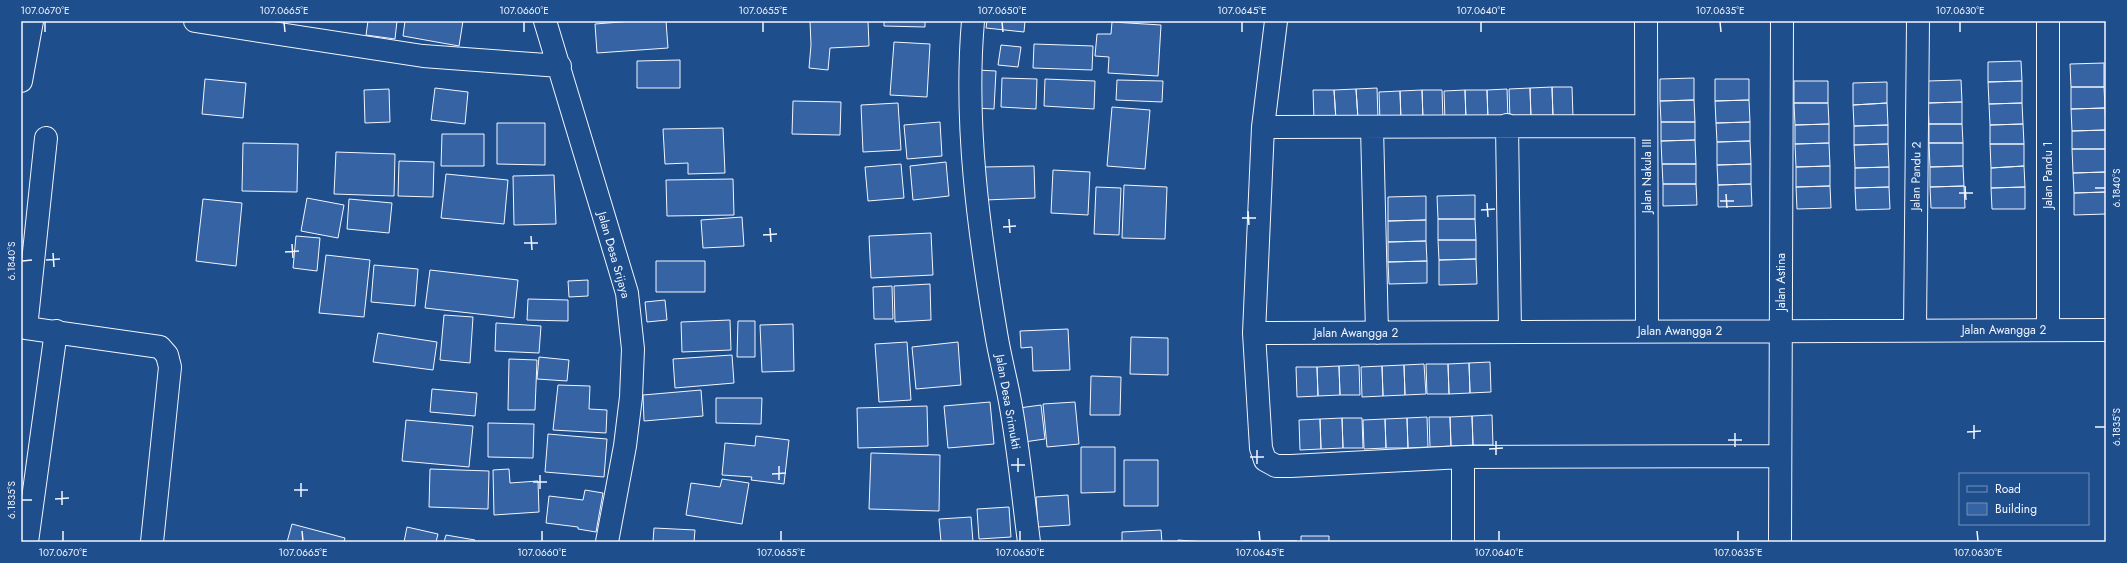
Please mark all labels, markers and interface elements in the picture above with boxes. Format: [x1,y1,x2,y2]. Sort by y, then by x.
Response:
text: 107.0670°E [20,3,70,18]
text: 107.0665°E [259,3,309,18]
text: 107.0660°E [499,3,549,18]
text: 107.0655°E [738,3,788,18]
text: 107.0650°E [977,3,1027,18]
text: 107.0645°E [1217,3,1267,18]
text: 107.0640°E [1456,3,1506,18]
text: 107.0635°E [1696,3,1744,18]
text: 107.0630°E [1935,3,1985,18]
street label: Jalan Nakula III [1638,139,1656,215]
street label: Jalan Pandu 2 [1906,141,1926,213]
street label: Jalan Pandu 1 [2039,141,2057,211]
text: 6.1840°S [2109,168,2124,207]
street label: Jalan Desa Srijaya [593,208,635,301]
text: 6.1840°S [4,241,19,280]
street label: Jalan Astina [1772,253,1790,313]
street label: Jalan Awangga 2 [1960,321,2046,339]
street label: Jalan Awangga 2 [1636,322,1722,340]
street label: Jalan Awangga 2 [1312,324,1398,342]
street label: Jalan Desa Srimukti [990,351,1025,451]
text: 6.1835°S [2109,407,2124,446]
legend [1959,473,2089,525]
text: 6.1835°S [4,480,19,519]
text: Road [1995,480,2021,498]
text: Building [1995,500,2037,518]
text: 107.0670°E [38,545,88,560]
text: 107.0665°E [278,545,328,560]
text: 107.0660°E [517,545,567,560]
text: 107.0655°E [756,545,806,560]
text: 107.0650°E [995,545,1045,560]
text: 107.0645°E [1235,545,1285,560]
text: 107.0640°E [1474,545,1524,560]
text: 107.0635°E [1714,545,1762,560]
text: 107.0630°E [1953,545,2003,560]

